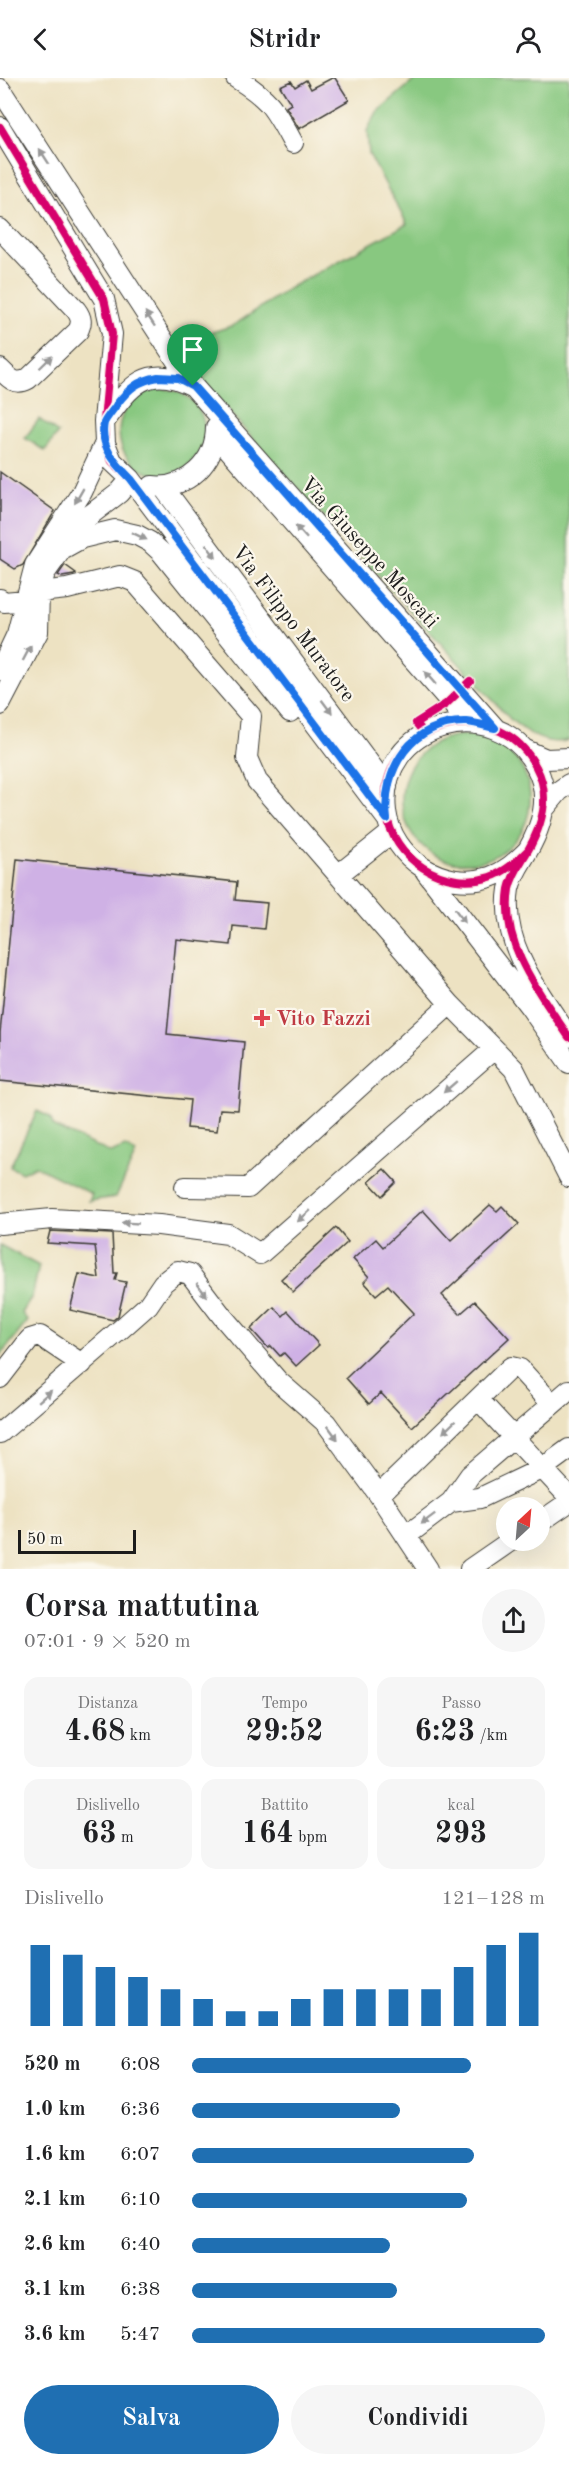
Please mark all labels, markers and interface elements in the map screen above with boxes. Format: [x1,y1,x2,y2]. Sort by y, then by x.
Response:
icon: back [24,23,57,56]
icon: person [512,23,545,56]
text: Stridr [248,26,321,53]
one-way arrow [38,147,49,164]
one-way arrow [145,310,156,327]
pin [167,324,218,386]
icon: arrive [176,333,209,366]
one-way arrow [38,355,53,369]
street label: Via Giuseppe Moscati [296,474,442,632]
one-way arrow [74,487,84,504]
one-way arrow [295,525,308,540]
one-way arrow [131,532,148,541]
street label: Via Filippo Muratore [227,542,358,706]
one-way arrow [204,543,217,559]
one-way arrow [22,644,32,661]
one-way arrow [424,671,437,686]
one-way arrow [321,700,333,715]
one-way arrow [454,909,466,924]
marker: Vito Fazzi [253,1009,271,1027]
place label: Vito Fazzi [276,1009,371,1030]
one-way arrow [443,1080,458,1094]
one-way arrow [297,1209,312,1222]
one-way arrow [120,1219,139,1228]
one-way arrow [196,1281,208,1297]
one-way arrow [37,1390,52,1403]
one-way arrow [443,1419,457,1433]
one-way arrow [327,1425,339,1441]
north arrow [496,1497,550,1551]
map controls [496,1497,550,1551]
one-way arrow [421,1513,437,1525]
scale bar [18,1527,136,1554]
text: 50 m [27,1532,63,1548]
button: share [482,1589,545,1652]
text: Corsa mattutina [24,1591,259,1624]
text: 07:01 · 9 × 520 m [24,1632,191,1652]
text: Distanza [77,1696,138,1712]
text: Tempo [261,1696,308,1712]
text: Passo [441,1696,481,1712]
text: 4.68 [65,1717,125,1747]
text: 29:52 [245,1717,323,1747]
text: 6:23 [415,1717,475,1747]
text: km [125,1728,151,1744]
text: /km [475,1728,508,1744]
text: Dislivello [76,1798,140,1814]
text: Battito [260,1798,309,1814]
text: kcal [447,1798,475,1814]
text: 63 [82,1819,117,1849]
text: 164 [242,1819,294,1849]
text: 293 [435,1819,487,1849]
text: m [117,1830,134,1846]
text: bpm [294,1830,327,1846]
text: Dislivello [24,1889,104,1909]
text: 121–128 m [442,1889,545,1909]
text: 520 m [24,2055,80,2075]
text: 6:08 [120,2055,160,2075]
text: 1.0 km [24,2100,86,2120]
text: 6:36 [120,2100,160,2120]
text: 1.6 km [24,2145,86,2165]
text: 6:07 [120,2145,160,2165]
text: 2.1 km [24,2190,86,2210]
text: 6:10 [120,2190,160,2210]
text: 2.6 km [24,2235,86,2255]
text: 6:40 [120,2235,160,2255]
text: 3.1 km [24,2280,86,2300]
text: 6:38 [120,2280,160,2300]
text: 3.6 km [24,2325,86,2345]
text: 5:47 [120,2325,160,2345]
button: Salva [24,2385,279,2454]
button: Condividi [291,2385,545,2454]

